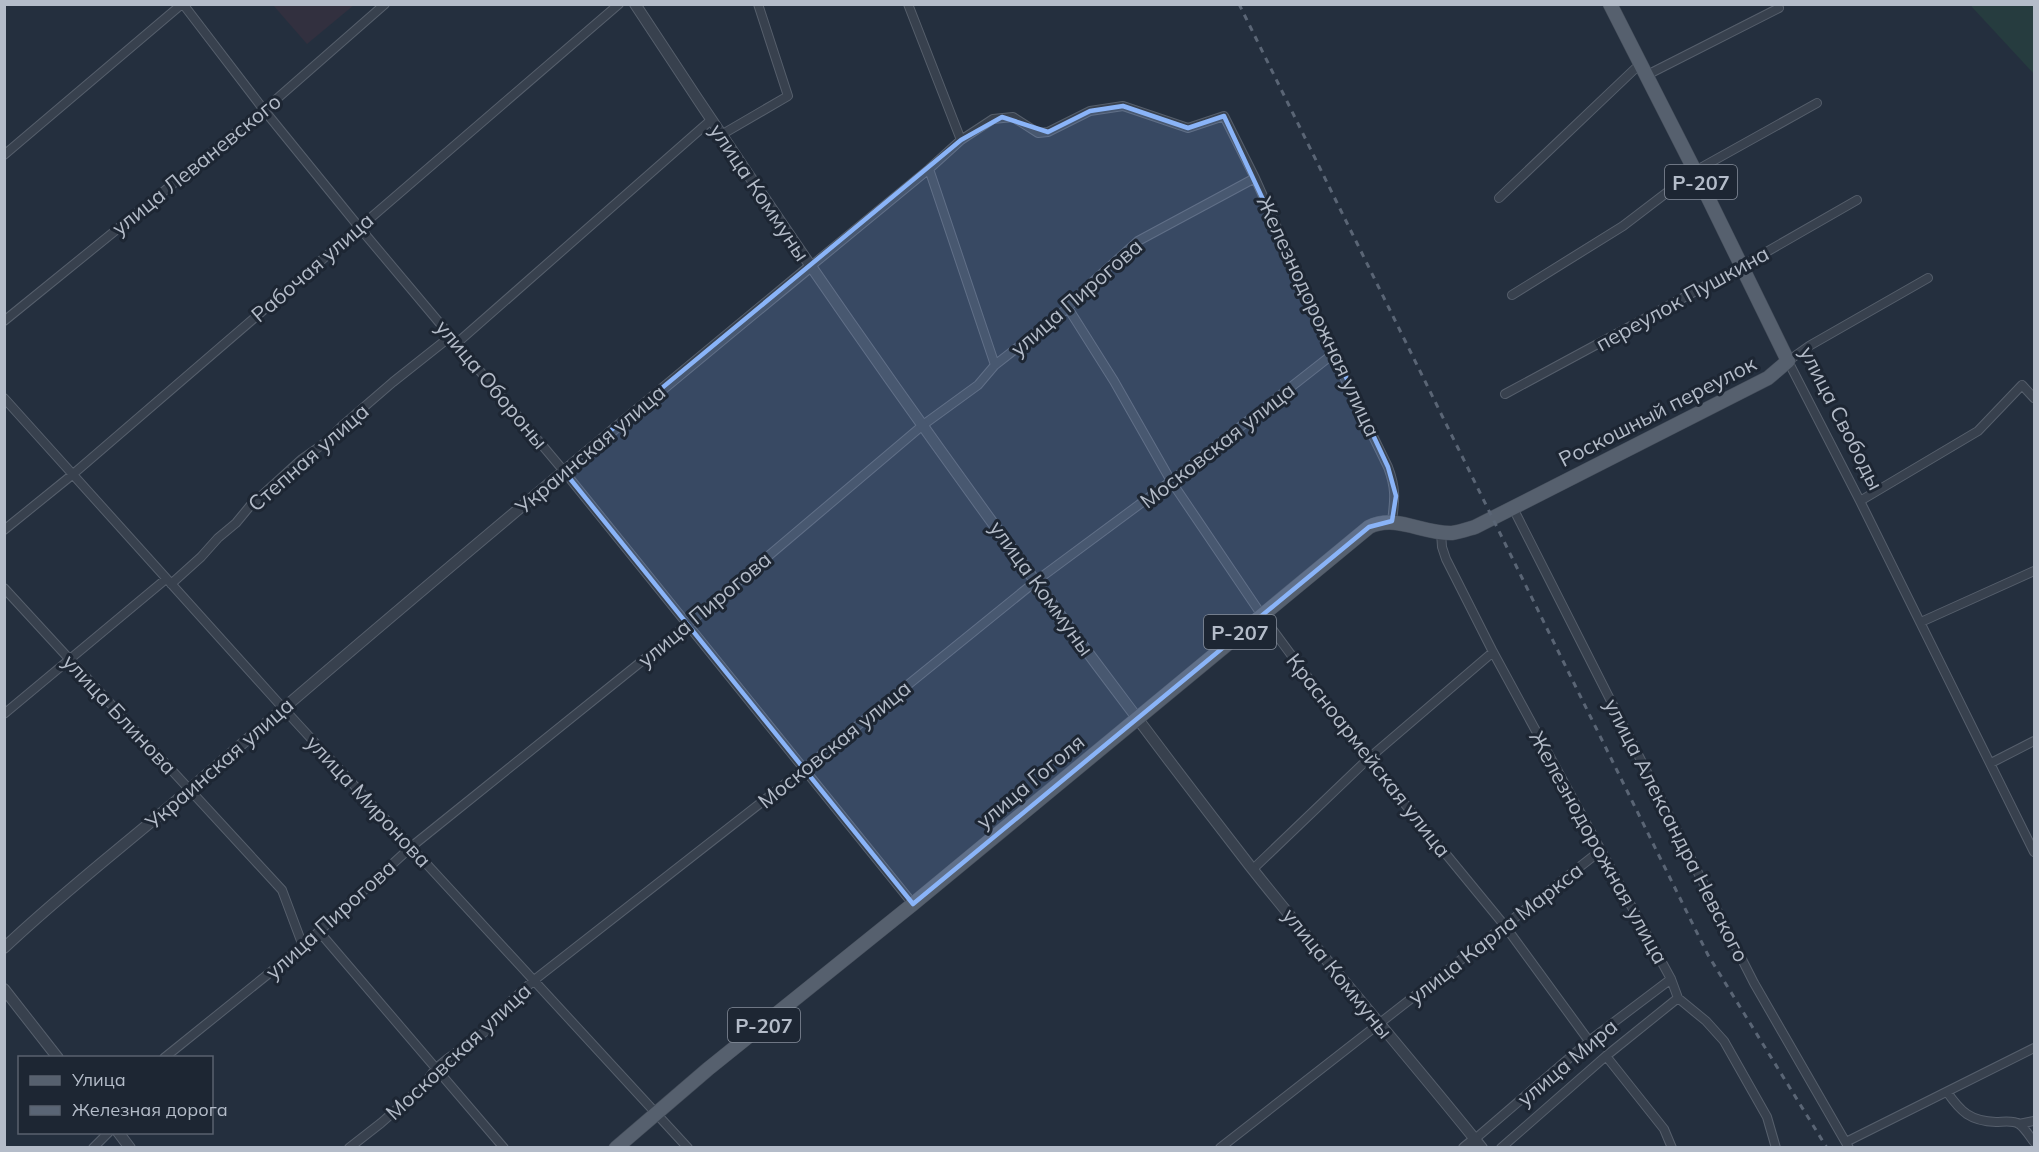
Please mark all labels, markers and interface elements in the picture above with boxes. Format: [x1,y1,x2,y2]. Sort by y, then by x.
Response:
street label: улица Леваневского [106,88,286,240]
street label: улица Коммуны [704,118,816,266]
road number: Р-207 [1665,165,1737,199]
street label: Железнодорожная улица [1252,192,1386,440]
street label: Рабочая улица [246,207,378,327]
street label: улица Пирогова [1005,233,1147,361]
street label: переулок Пушкина [1591,240,1773,356]
street label: улица Обороны [430,314,554,454]
street label: улица Свободы [1795,342,1889,494]
street label: Роскошный переулок [1554,350,1761,472]
street label: Московская улица [1135,377,1299,513]
street label: Украинская улица [509,379,670,520]
street label: Степная улица [242,397,374,517]
street label: улица Коммуны [984,515,1100,661]
street label: улица Пирогова [632,546,776,672]
road number: Р-207 [1204,615,1276,649]
street label: улица Блинова [58,648,182,780]
street label: Красноармейская улица [1281,648,1457,862]
street label: Московская улица [752,674,916,814]
street label: Украинская улица [139,692,298,835]
street label: улица Александра Невского [1599,694,1755,966]
street label: Железнодорожная улица [1524,726,1674,968]
street label: улица Гоголя [971,728,1089,834]
street label: улица Миронова [301,729,437,873]
street label: улица Пирогова [259,854,401,984]
street label: улица Карла Маркса [1402,857,1588,1009]
street label: улица Коммуны [1277,903,1399,1043]
street label: Московская улица [380,977,536,1125]
road number: Р-207 [728,1008,800,1042]
street label: улица Мира [1512,1013,1622,1111]
legend [18,1056,213,1134]
text: Улица [71,1068,126,1091]
text: Железная дорога [72,1098,228,1121]

